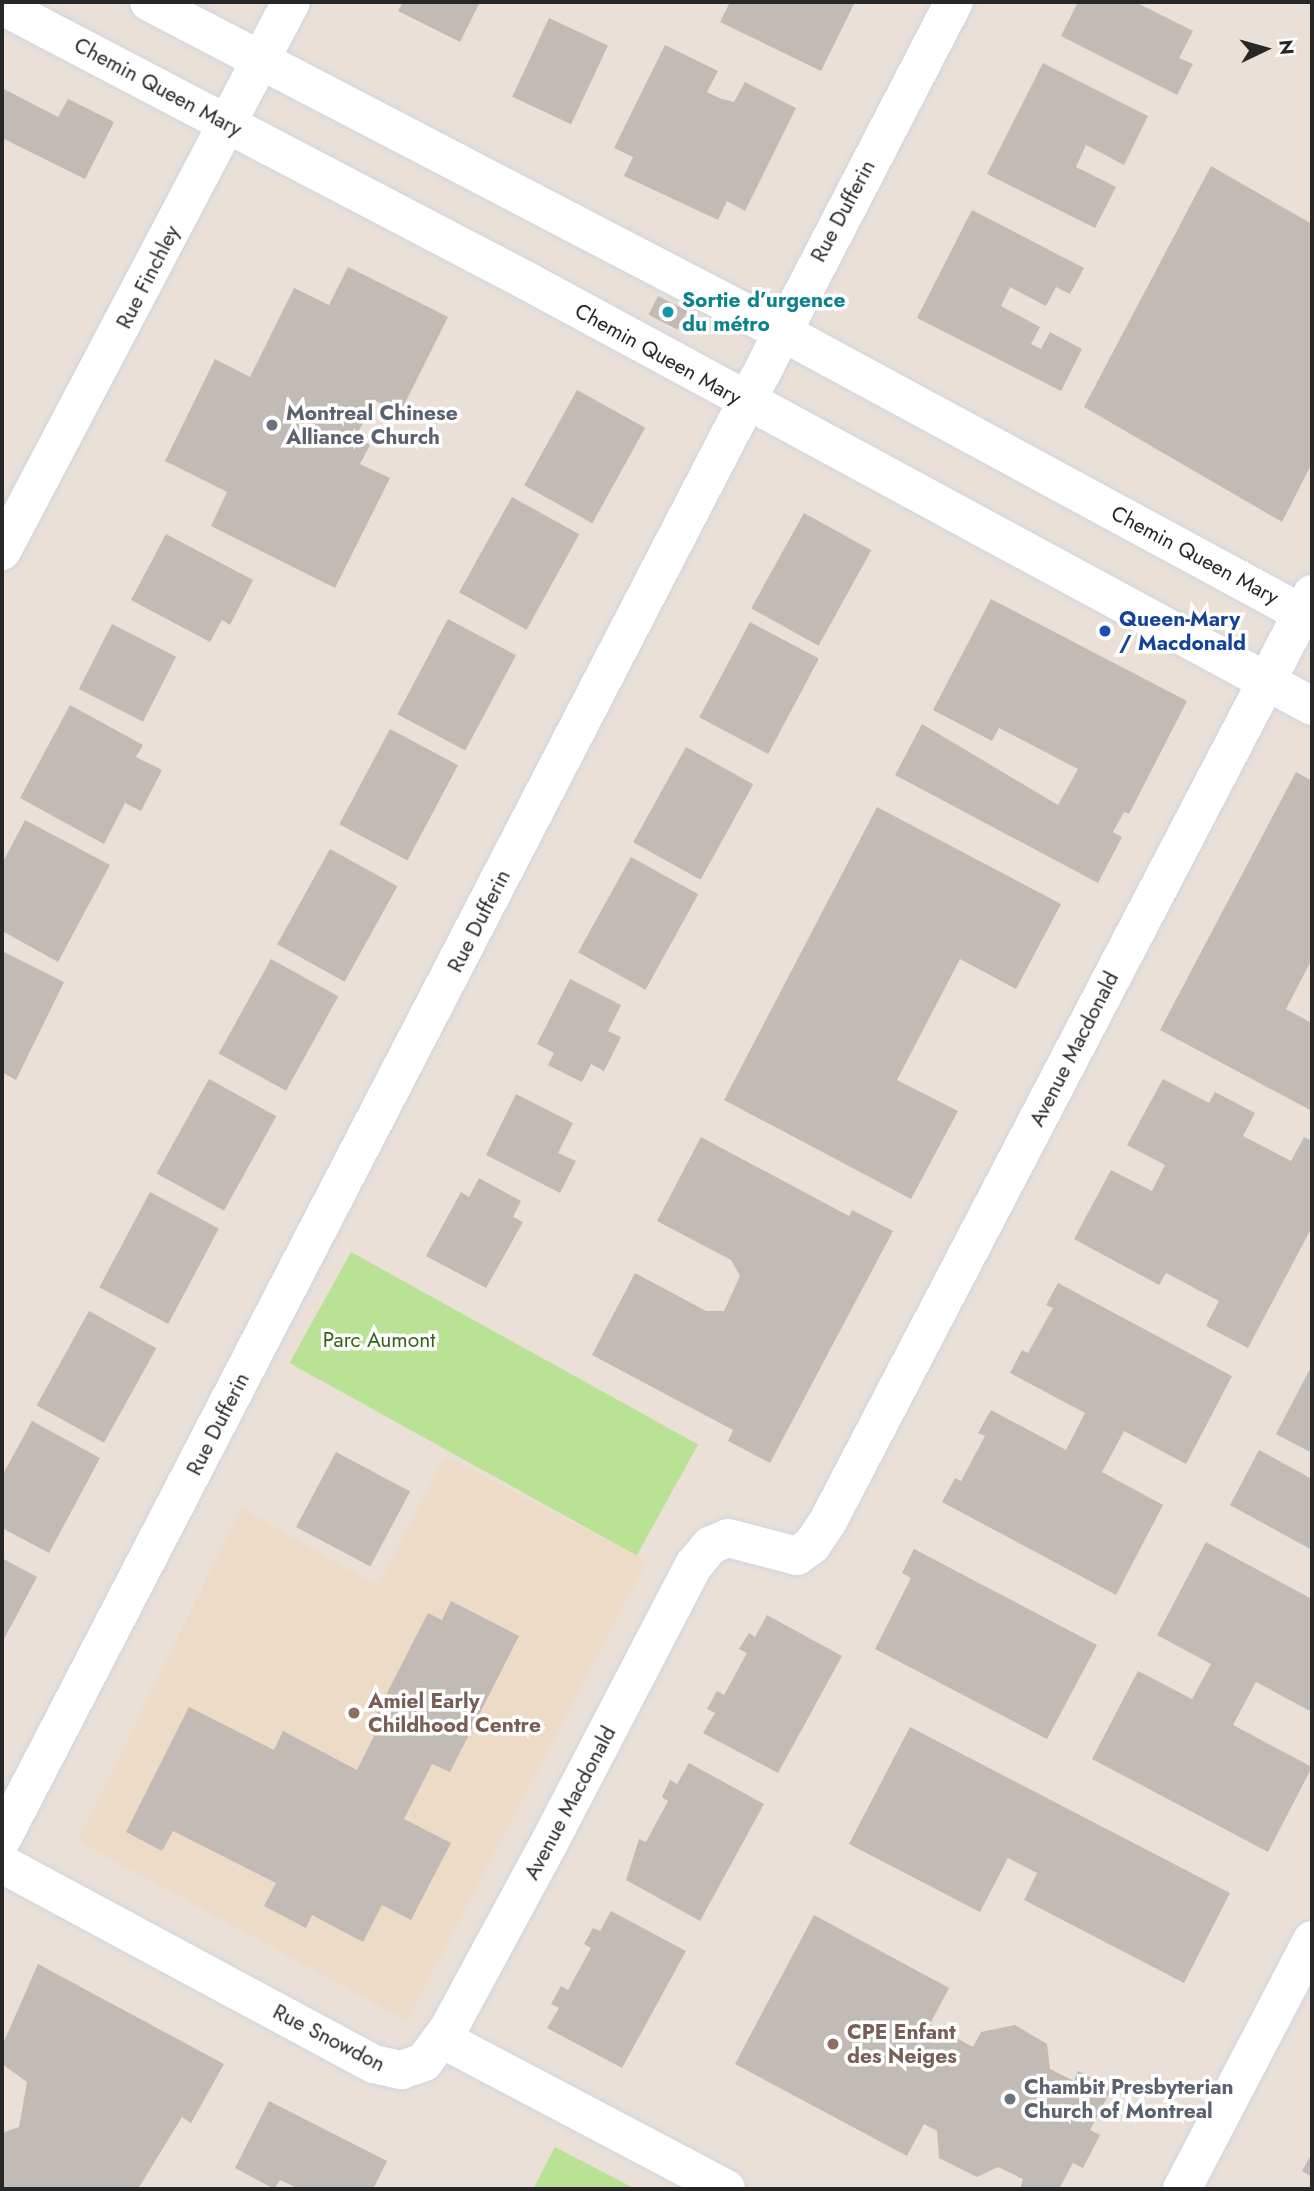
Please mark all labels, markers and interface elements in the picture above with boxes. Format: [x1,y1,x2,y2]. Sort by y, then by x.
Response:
north arrow [1230,14,1300,84]
street label: Chemin Queen Mary [70,32,246,142]
text: N [1272,38,1301,56]
street label: Rue Dufferin [806,156,880,266]
street label: Rue Finchley [111,221,185,333]
place label: Sortie d’urgence du métro [682,287,846,337]
street label: Chemin Queen Mary [570,298,746,410]
marker: Sortie d’urgence du métro [660,304,676,320]
place label: Montreal Chinese Alliance Church [286,400,458,450]
marker: Montreal Chinese Alliance Church [264,417,280,433]
street label: Chemin Queen Mary [1107,500,1283,610]
place label: Queen-Mary / Macdonald [1119,606,1246,656]
marker: Queen-Mary / Macdonald [1097,623,1113,639]
street label: Rue Dufferin [442,866,516,976]
street label: Avenue Macdonald [1024,967,1124,1131]
park label: Parc Aumont [323,1327,435,1353]
street label: Rue Dufferin [181,1369,255,1479]
place label: Amiel Early Childhood Centre [368,1688,541,1738]
marker: Amiel Early Childhood Centre [346,1705,362,1721]
street label: Avenue Macdonald [519,1722,621,1884]
street label: Rue Snowdon [269,1999,389,2077]
place label: CPE Enfant des Neiges [847,2019,957,2069]
marker: CPE Enfant des Neiges [825,2036,841,2052]
place label: Chambit Presbyterian Church of Montreal [1024,2074,1234,2124]
marker: Chambit Presbyterian Church of Montreal [1002,2091,1018,2107]

